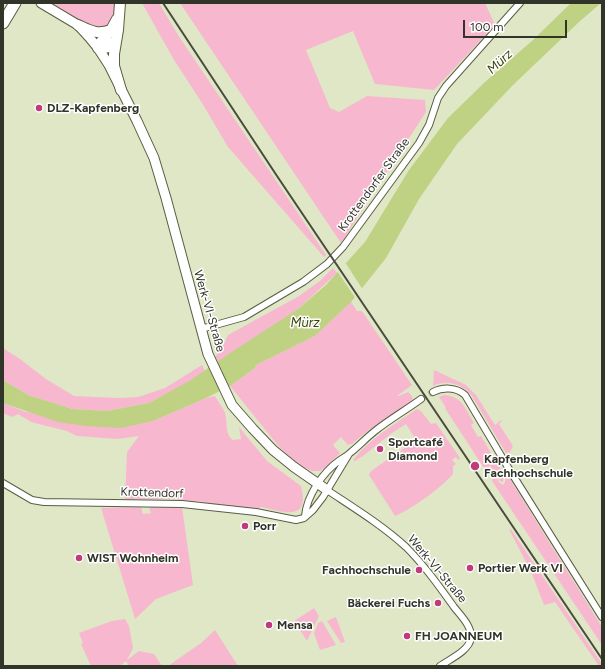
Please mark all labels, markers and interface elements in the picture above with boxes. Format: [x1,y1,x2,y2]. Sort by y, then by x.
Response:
scale bar [465,12,569,38]
text: 100 m [470,20,504,34]
water label: Mürz [484,46,516,78]
place label: DLZ-Kapfenberg [47,101,139,115]
marker: DLZ-Kapfenberg [34,103,44,113]
street label: Krottendorfer Straße [335,135,413,235]
street label: Werk-VI-Straße [190,268,228,354]
water label: Mürz [290,315,320,331]
place label: Sportcafé Diamond [388,435,443,463]
marker: Sportcafé Diamond [375,444,385,454]
place label: Kapfenberg Fachhochschule [484,452,573,480]
marker: Kapfenberg Fachhochschule [469,460,481,472]
street label: Krottendorf [120,485,184,501]
place label: Porr [253,519,276,533]
marker: Porr [240,521,250,531]
street label: Werk-VI-Straße [404,532,470,606]
place label: WIST Wohnheim [87,551,178,565]
marker: WIST Wohnheim [74,553,84,563]
place label: Portier Werk VI [478,561,563,575]
place label: Fachhochschule [322,563,411,577]
marker: Portier Werk VI [465,563,475,573]
marker: Fachhochschule [414,565,424,575]
place label: Bäckerei Fuchs [347,596,430,610]
marker: Bäckerei Fuchs [433,598,443,608]
place label: Mensa [277,618,313,632]
marker: Mensa [264,620,274,630]
place label: FH JOANNEUM [415,629,502,643]
marker: FH JOANNEUM [402,631,412,641]

